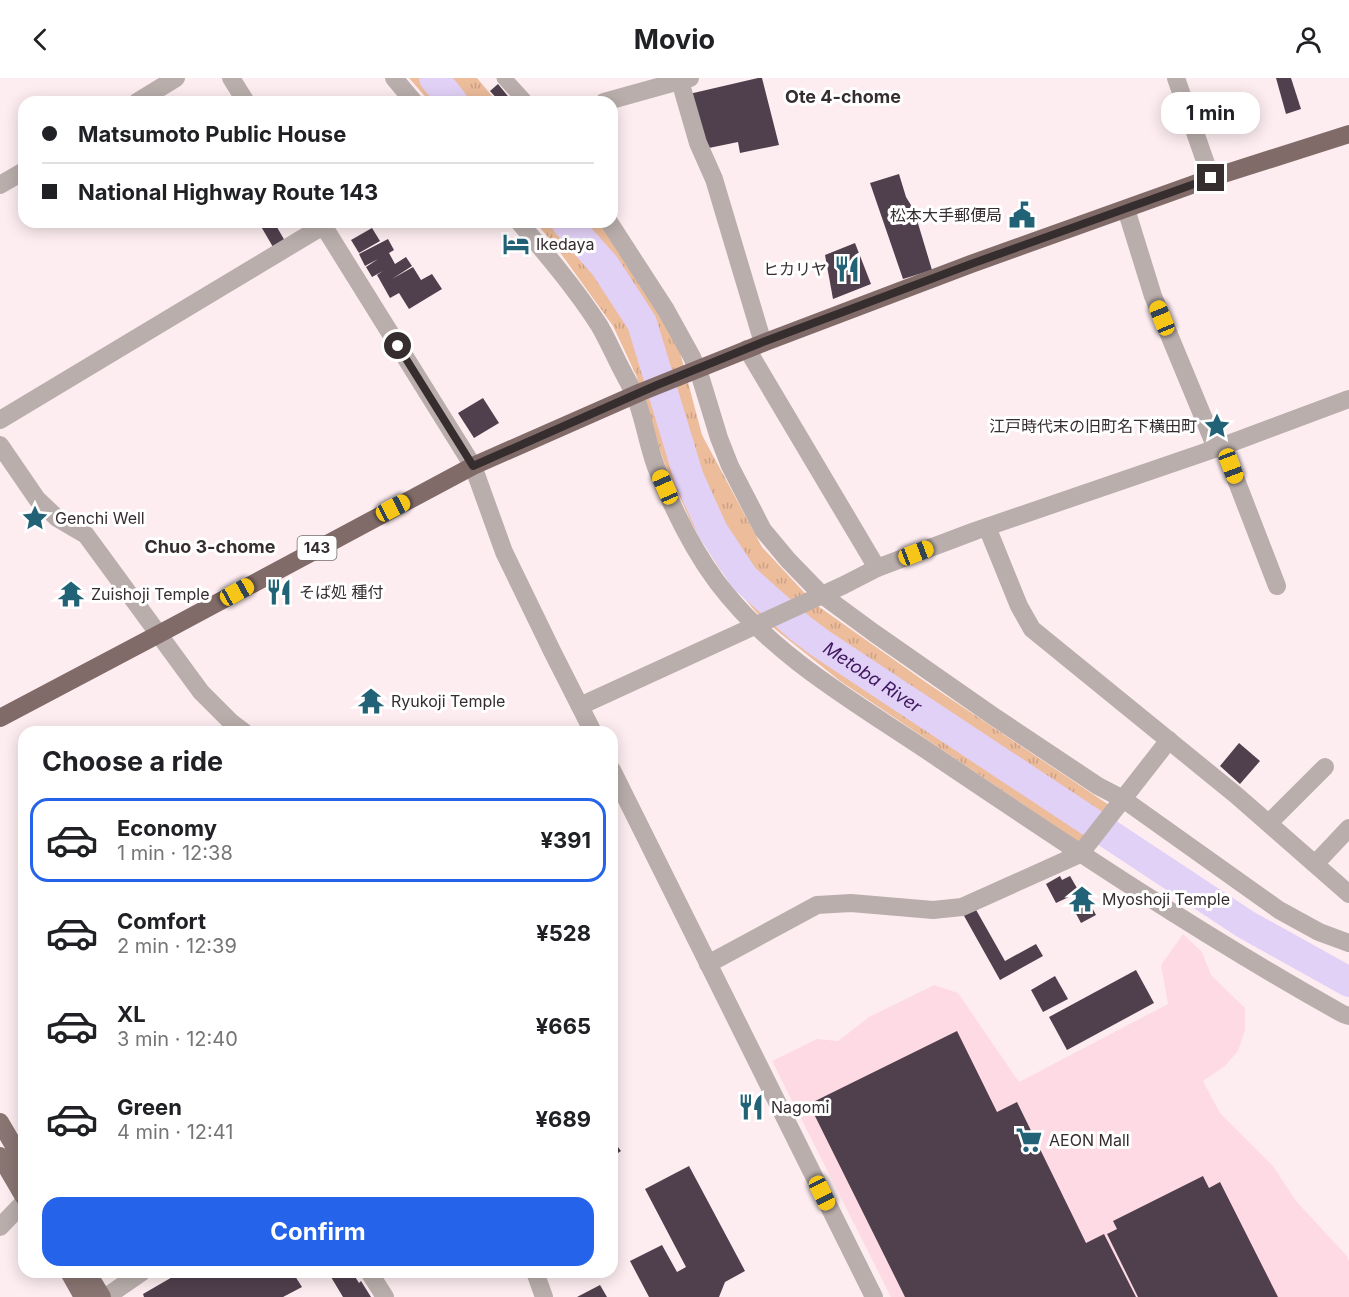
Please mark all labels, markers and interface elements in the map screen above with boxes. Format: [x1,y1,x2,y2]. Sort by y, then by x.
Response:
icon: back [24,23,57,56]
text: Movio [634,23,715,56]
icon: person [1292,23,1325,56]
district label: Ote 4-chome [785,86,901,107]
callout: 1 min [1162,91,1260,133]
text: 1 min [1186,101,1235,125]
text: Matsumoto Public House [78,121,346,147]
route end [1197,164,1224,191]
text: National Highway Route 143 [78,179,378,205]
public building icon: 松本大手郵便局 [1007,200,1037,230]
place label: 松本大手郵便局 [890,205,1002,225]
hotel icon: Ikedaya [501,229,531,259]
place label: Ikedaya [536,234,595,254]
restaurant icon: ヒカリヤ [832,254,862,284]
place label: ヒカリヤ [763,259,827,279]
car [1147,298,1177,338]
route start [384,332,411,359]
place icon: 江戸時代末の旧町名下横田町 [1202,411,1232,441]
place label: 江戸時代末の旧町名下横田町 [989,416,1197,436]
car [1216,446,1246,486]
car [649,467,681,507]
car [373,492,413,524]
place icon: Genchi Well [20,503,50,533]
place label: Genchi Well [55,508,145,528]
district label: Chuo 3-chome [144,536,276,557]
road number: 143 [298,536,336,560]
car [896,538,936,568]
car [217,575,257,609]
restaurant icon: そば処 種付 [264,577,294,607]
temple icon: Zuishoji Temple [56,579,86,609]
place label: そば処 種付 [299,582,384,602]
place label: Zuishoji Temple [91,584,210,604]
water label: Metoba River [820,637,927,718]
temple icon: Ryukoji Temple [356,686,386,716]
place label: Ryukoji Temple [391,691,505,711]
text: Choose a ride [42,745,223,778]
icon: car [45,813,99,867]
text: Economy [117,815,217,841]
text: ¥391 [540,827,591,853]
text: 1 min · 12:38 [117,841,233,865]
temple icon: Myoshoji Temple [1067,884,1097,914]
place label: Myoshoji Temple [1102,889,1230,909]
icon: car [45,906,99,960]
text: Comfort [117,908,206,934]
text: ¥528 [536,920,591,946]
text: 2 min · 12:39 [117,934,237,958]
icon: car [45,999,99,1053]
text: XL [117,1001,146,1027]
text: ¥665 [536,1013,591,1039]
text: 3 min · 12:40 [117,1027,238,1051]
icon: car [45,1092,99,1146]
restaurant icon: Nagomi [736,1092,766,1122]
text: Green [117,1094,182,1120]
place label: Nagomi [771,1097,829,1117]
text: ¥689 [536,1106,591,1132]
text: 4 min · 12:41 [117,1120,234,1144]
supermarket icon: AEON Mall [1014,1125,1044,1155]
place label: AEON Mall [1049,1130,1130,1150]
car [806,1173,838,1213]
button: Confirm [42,1197,594,1266]

